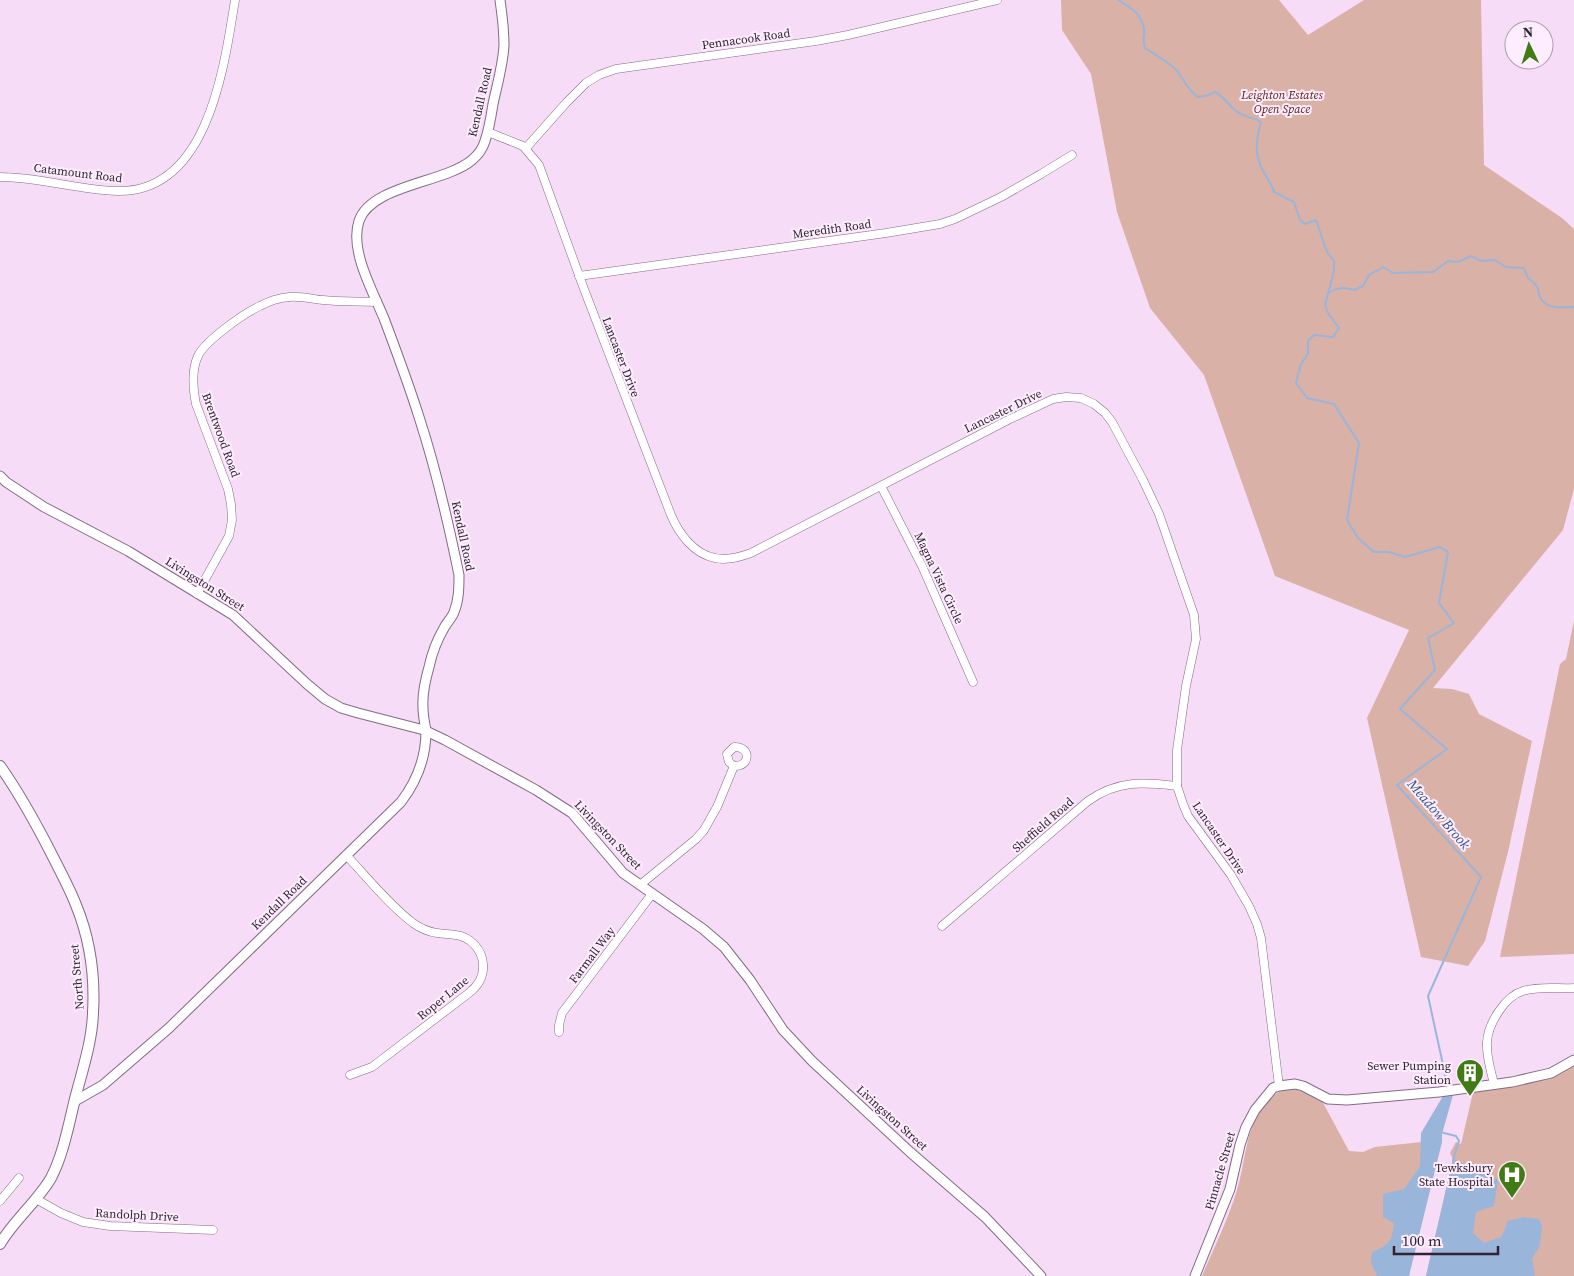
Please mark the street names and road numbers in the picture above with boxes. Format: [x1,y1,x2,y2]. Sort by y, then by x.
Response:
street label: Pennacook Road [701,25,791,53]
street label: Kendall Road [464,65,496,138]
street label: Catamount Road [33,160,123,186]
street label: Meredith Road [792,216,873,242]
street label: Lancaster Drive [598,315,644,399]
street label: Lancaster Drive [962,385,1044,437]
street label: Brentwood Road [198,391,244,480]
street label: Kendall Road [448,500,478,573]
street label: Magna Vista Circle [911,530,967,626]
street label: Livingston Street [162,553,248,615]
street label: Sheffield Road [1009,794,1077,856]
street label: Livingston Street [571,797,645,873]
street label: Lancaster Drive [1189,799,1249,877]
street label: Kendall Road [248,872,310,933]
street label: Farmall Way [565,923,619,987]
street label: North Street [66,944,88,1010]
street label: Roper Lane [414,972,472,1024]
street label: Livingston Street [853,1082,931,1154]
street label: Pinnacle Street [1201,1130,1239,1212]
street label: Randolph Drive [95,1205,179,1225]

